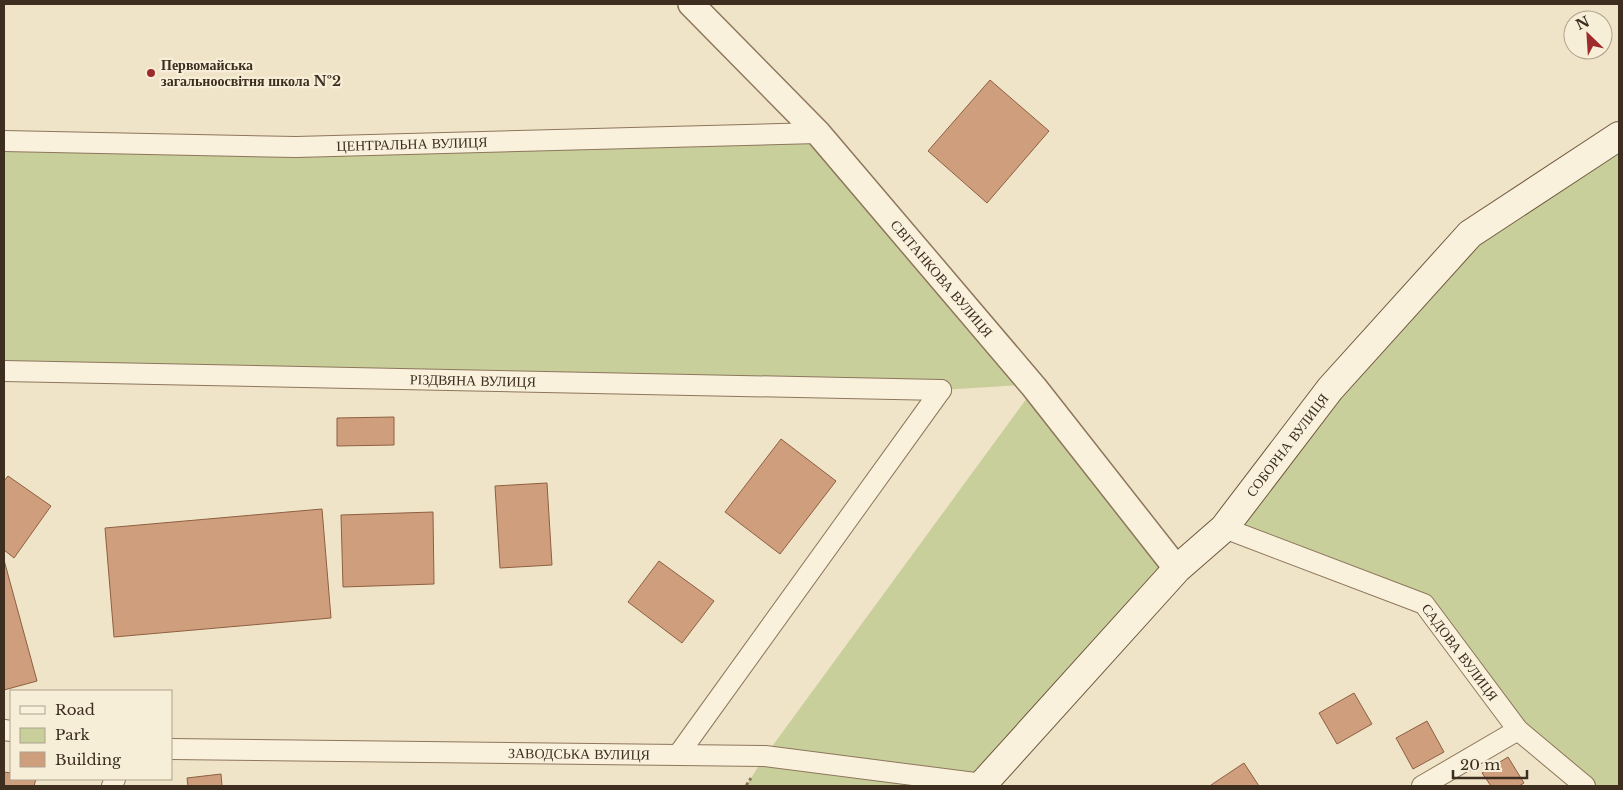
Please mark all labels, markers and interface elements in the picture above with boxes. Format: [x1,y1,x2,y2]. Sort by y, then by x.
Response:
north arrow [1563,10,1613,60]
text: N [1573,12,1592,34]
place label: Первомайська загальноосвітня школа №2 [161,56,341,90]
marker: Первомайська загальноосвітня школа №2 [145,67,157,79]
street label: ЦЕНТРАЛЬНА ВУЛИЦЯ [336,133,488,155]
street label: СВІТАНКОВА ВУЛИЦЯ [887,216,997,341]
street label: РІЗДВЯНА ВУЛИЦЯ [410,370,536,391]
street label: СОБОРНА ВУЛИЦЯ [1242,390,1332,500]
street label: САДОВА ВУЛИЦЯ [1418,600,1502,704]
legend [10,690,172,780]
text: Road [55,700,95,719]
text: Park [55,725,91,744]
street label: ЗАВОДСЬКА ВУЛИЦЯ [508,744,650,764]
scale bar [1453,748,1527,780]
text: Building [55,750,122,769]
text: 20 m [1460,755,1500,774]

